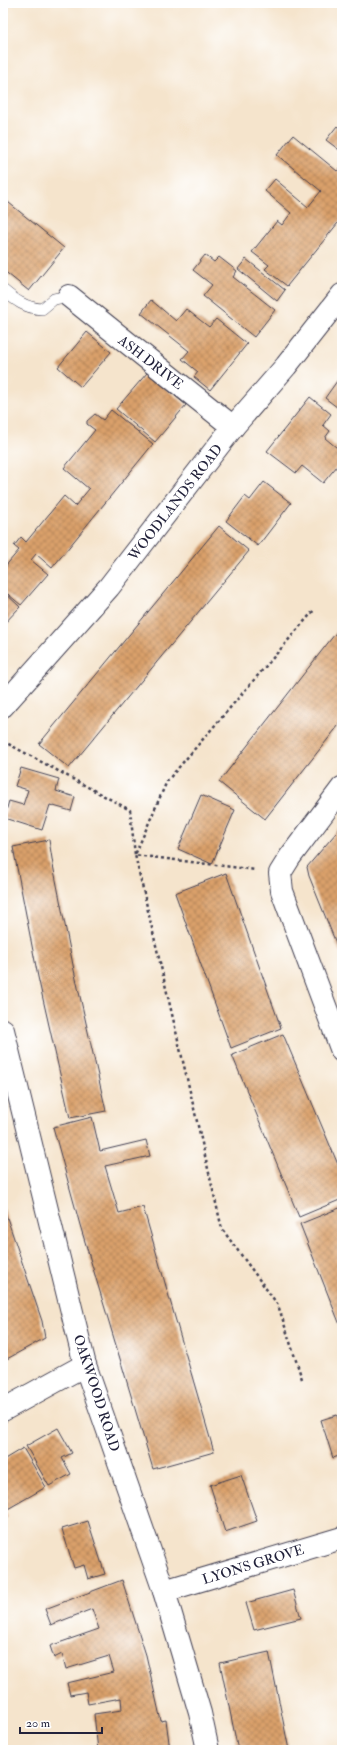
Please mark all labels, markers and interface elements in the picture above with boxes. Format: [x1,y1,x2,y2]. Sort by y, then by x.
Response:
street label: ASH DRIVE [114,331,187,393]
street label: WOODLANDS ROAD [124,441,226,565]
street label: OAKWOOD ROAD [70,1333,123,1454]
street label: LYONS GROVE [200,1541,306,1588]
scale bar [20,1709,102,1735]
text: 20 m [26,1716,51,1731]

